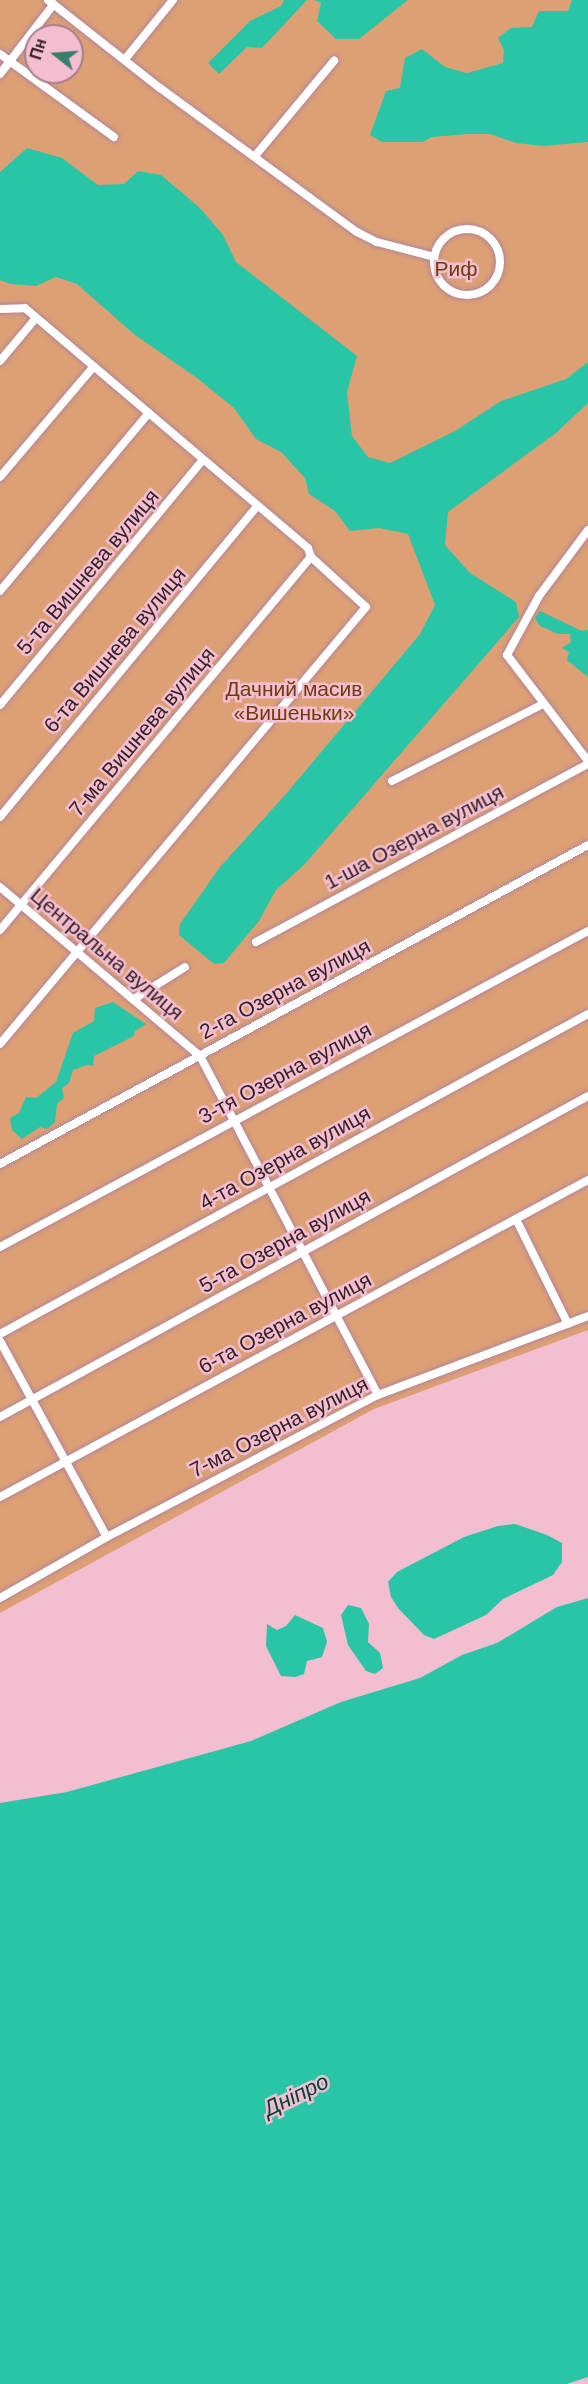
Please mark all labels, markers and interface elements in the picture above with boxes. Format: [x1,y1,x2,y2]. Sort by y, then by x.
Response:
north arrow [24,24,84,84]
text: Пн [27,37,49,62]
park label: Риф [434,256,478,282]
street label: 5-та Вишнева вулиця [12,484,164,660]
street label: 6-та Вишнева вулиця [39,562,191,738]
street label: 7-ма Вишнева вулиця [64,642,220,822]
park label: Дачний масив «Вишеньки» [226,676,362,726]
street label: 1-ша Озерна вулиця [320,779,508,895]
street label: Центральна вулиця [25,883,189,1025]
street label: 2-га Озерна вулиця [195,933,375,1045]
street label: 3-тя Озерна вулиця [194,1017,376,1129]
street label: 4-та Озерна вулиця [195,1100,375,1216]
street label: 5-та Озерна вулиця [195,1183,375,1299]
street label: 6-та Озерна вулиця [194,1267,376,1379]
street label: 7-ма Озерна вулиця [186,1371,372,1483]
water label: Дніпро [259,2068,333,2122]

